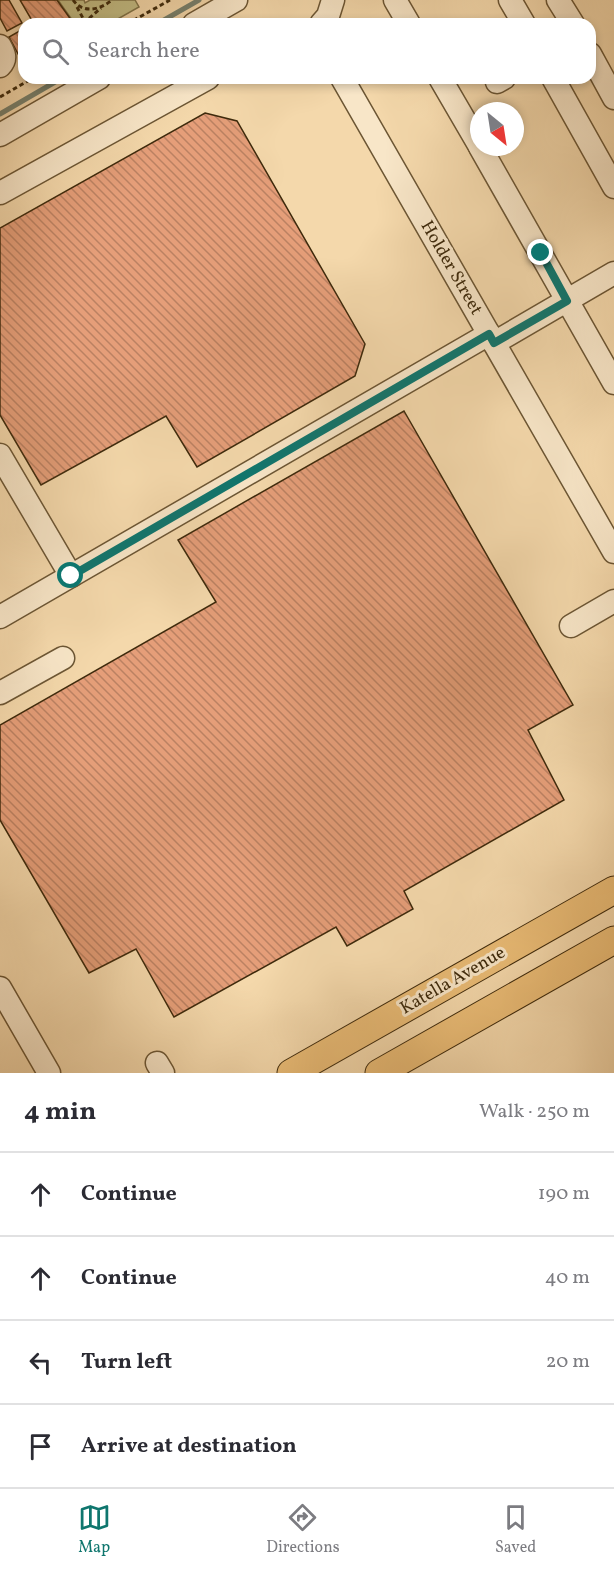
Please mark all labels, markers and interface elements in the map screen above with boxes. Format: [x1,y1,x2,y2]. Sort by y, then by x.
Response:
search box [18,18,596,84]
icon: search [39,35,72,68]
text: Search here [87,36,200,67]
north arrow [470,102,524,156]
street label: Holder Street [414,216,488,320]
route end [527,239,553,265]
route start [57,562,83,588]
street label: Katella Avenue [396,941,510,1021]
text: 4 min [24,1094,96,1130]
text: Walk · 250 m [479,1098,590,1126]
icon: ahead [24,1178,57,1211]
text: Continue [81,1179,177,1210]
text: 190 m [538,1180,590,1208]
icon: ahead [24,1262,57,1295]
text: Continue [81,1263,177,1294]
text: 40 m [545,1264,590,1292]
icon: left [24,1346,57,1379]
text: Turn left [81,1347,172,1378]
text: 20 m [546,1348,590,1376]
icon: arrive [24,1430,57,1463]
text: Arrive at destination [81,1431,297,1462]
tab: Map [78,1501,111,1559]
tab: Directions [266,1501,340,1559]
tab: Saved [495,1501,536,1559]

